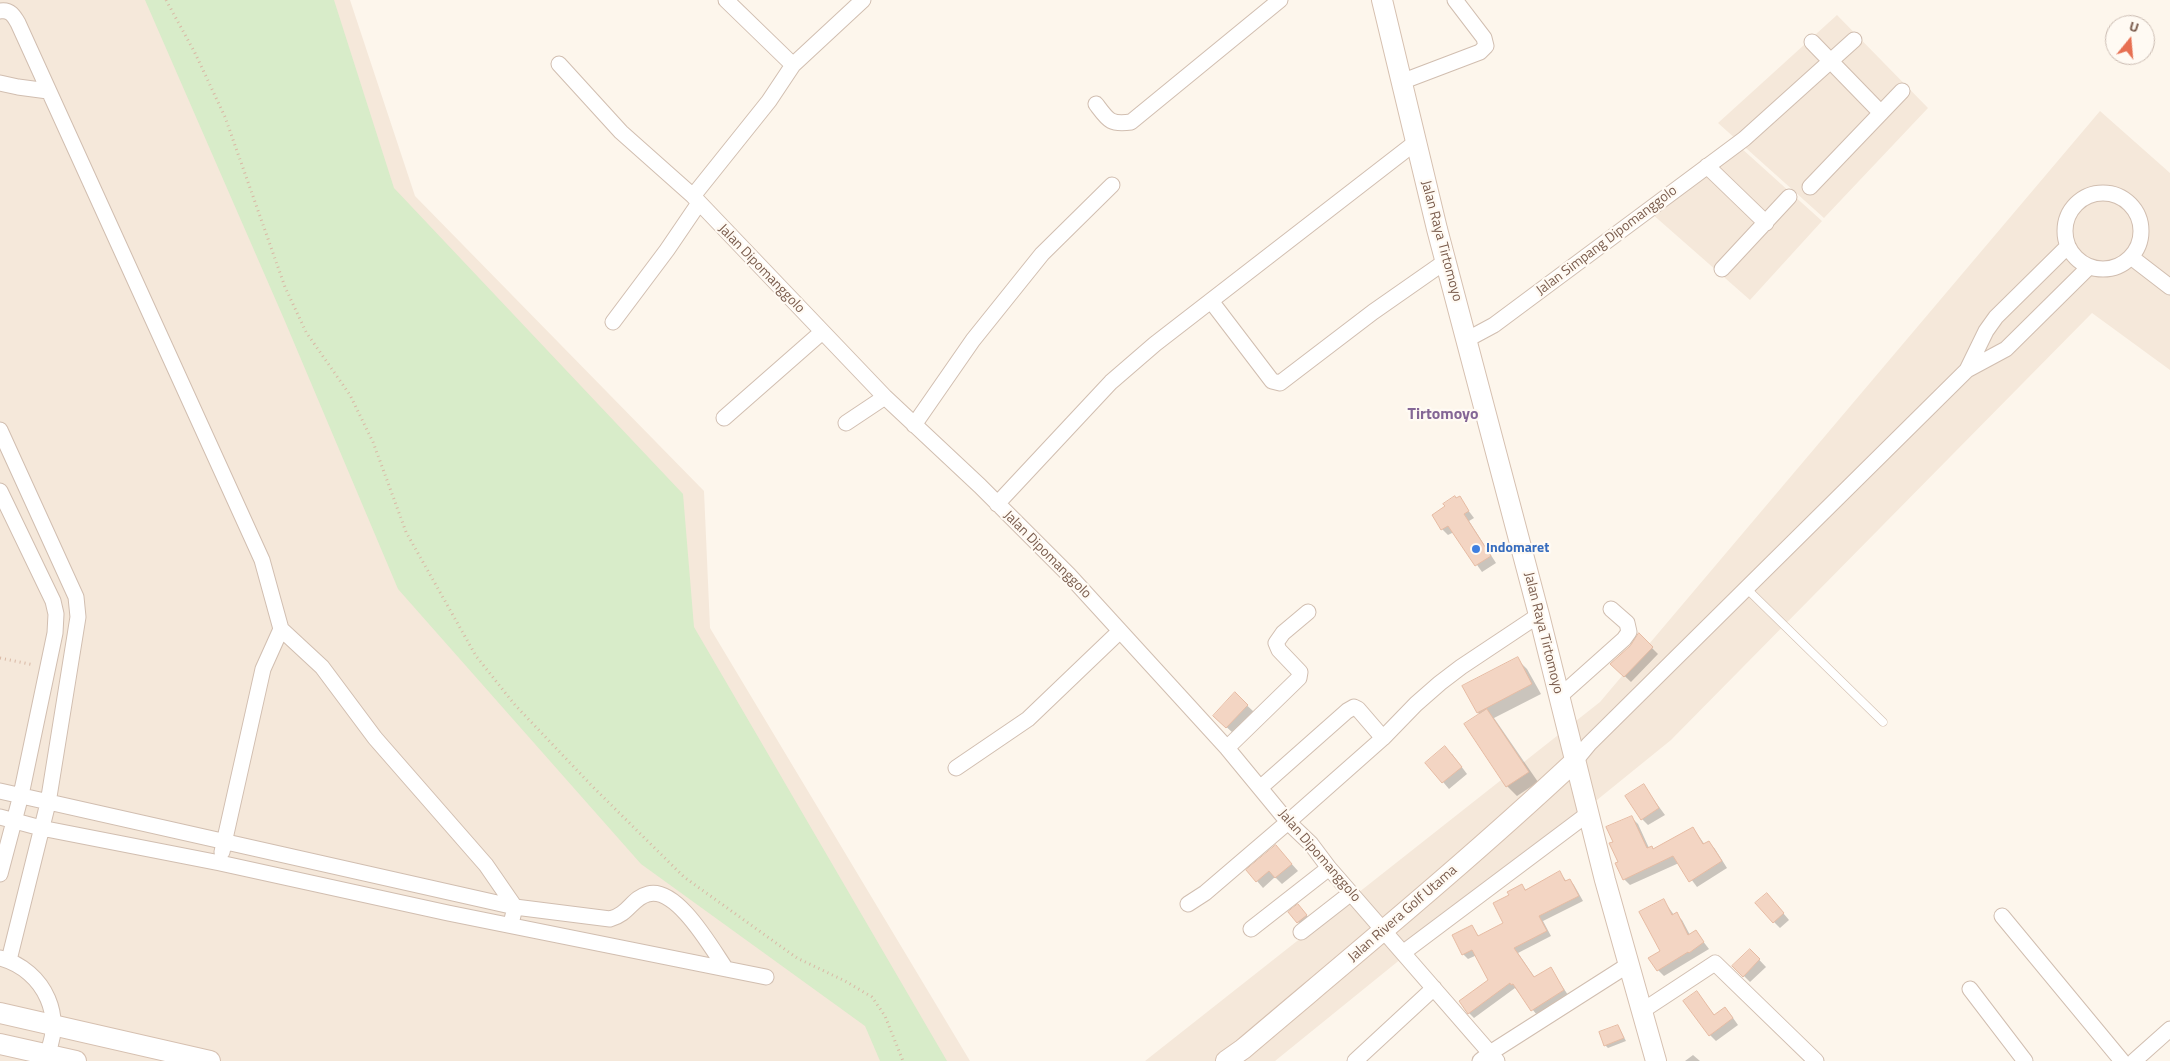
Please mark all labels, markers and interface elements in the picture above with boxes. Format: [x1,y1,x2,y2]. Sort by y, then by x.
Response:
north arrow [2105,15,2155,65]
text: U [2127,15,2142,38]
street label: Jalan Raya Tirtomoyo [1417,179,1465,303]
street label: Jalan Simpang Dipomanggolo [1533,183,1681,299]
street label: Jalan Dipomanggolo [714,221,808,317]
district label: Tirtomoyo [1407,405,1479,425]
street label: Jalan Dipomanggolo [1000,508,1094,602]
place label: Indomaret [1486,541,1549,557]
marker: Indomaret [1470,543,1482,555]
street label: Jalan Raya Tirtomoyo [1520,570,1566,696]
street label: Jalan Dipomanggolo [1274,806,1364,906]
street label: Jalan Rivera Golf Utama [1345,862,1461,966]

